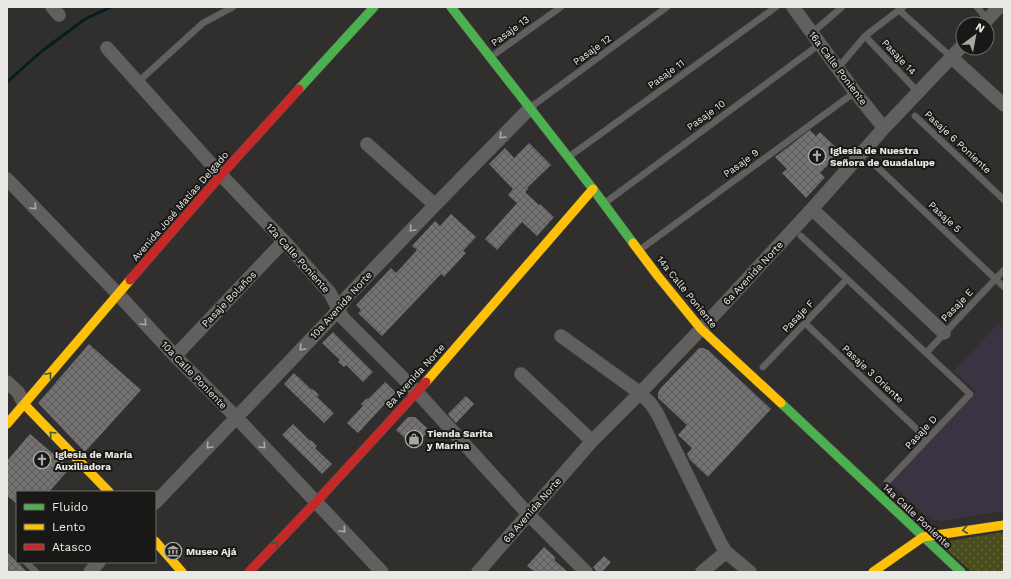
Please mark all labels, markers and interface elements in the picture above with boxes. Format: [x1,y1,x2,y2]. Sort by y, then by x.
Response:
street label: Pasaje 13 [489,14,531,48]
north arrow [955,16,995,56]
text: N [973,20,987,36]
street label: 16a Calle Poniente [807,29,869,107]
street label: Pasaje 12 [571,33,613,67]
street label: Pasaje 14 [880,37,918,77]
street label: Pasaje 11 [646,57,686,91]
street label: Pasaje 10 [685,97,727,133]
street label: Pasaje 6 Poniente [923,108,994,176]
one-way arrow [499,131,507,139]
place label: Iglesia de Nuestra Señora de Guadalupe [830,145,935,168]
church icon: Iglesia de Nuestra Señora de Guadalupe [807,146,827,166]
street label: Pasaje 9 [721,147,761,179]
street label: Avenida José Matías Delgado [129,149,231,263]
street label: Pasaje 5 [926,199,964,235]
one-way arrow [29,202,37,210]
street label: 12a Calle Poniente [264,221,332,295]
one-way arrow [409,224,417,232]
street label: 6a Avenida Norte [721,239,785,307]
street label: 14a Calle Poniente [655,254,720,330]
street label: Pasaje Bolaños [200,269,258,329]
street label: 10a Avenida Norte [308,269,374,341]
street label: Pasaje E [939,286,975,324]
street label: Pasaje F [780,298,816,334]
one-way arrow [139,318,147,326]
street label: 10a Calle Poniente [159,339,229,411]
street label: 8a Avenida Norte [383,341,447,410]
one-way arrow [299,343,307,351]
street label: Pasaje 3 Oriente [840,343,906,405]
one-way arrow [45,372,52,379]
street label: Pasaje D [903,413,939,451]
place label: Tienda Sarita y Marina [426,428,493,451]
shop icon: Tienda Sarita y Marina [404,429,424,449]
one-way arrow [50,431,57,439]
one-way arrow [206,441,214,449]
one-way arrow [258,441,265,449]
place label: Iglesia de María Auxiliadora [55,449,133,472]
church icon: Iglesia de María Auxiliadora [32,450,52,470]
street label: 6a Avenida Norte [501,475,563,545]
street label: 14a Calle Poniente [881,481,954,551]
legend [16,491,156,563]
text: Fluido [52,500,88,514]
text: Lento [52,520,86,534]
one-way arrow [338,525,345,533]
one-way arrow [962,525,968,534]
text: Atasco [52,540,92,554]
museum icon: Museo Ajá [163,541,183,561]
one-way arrow [271,541,279,549]
place label: Museo Ajá [186,546,237,557]

